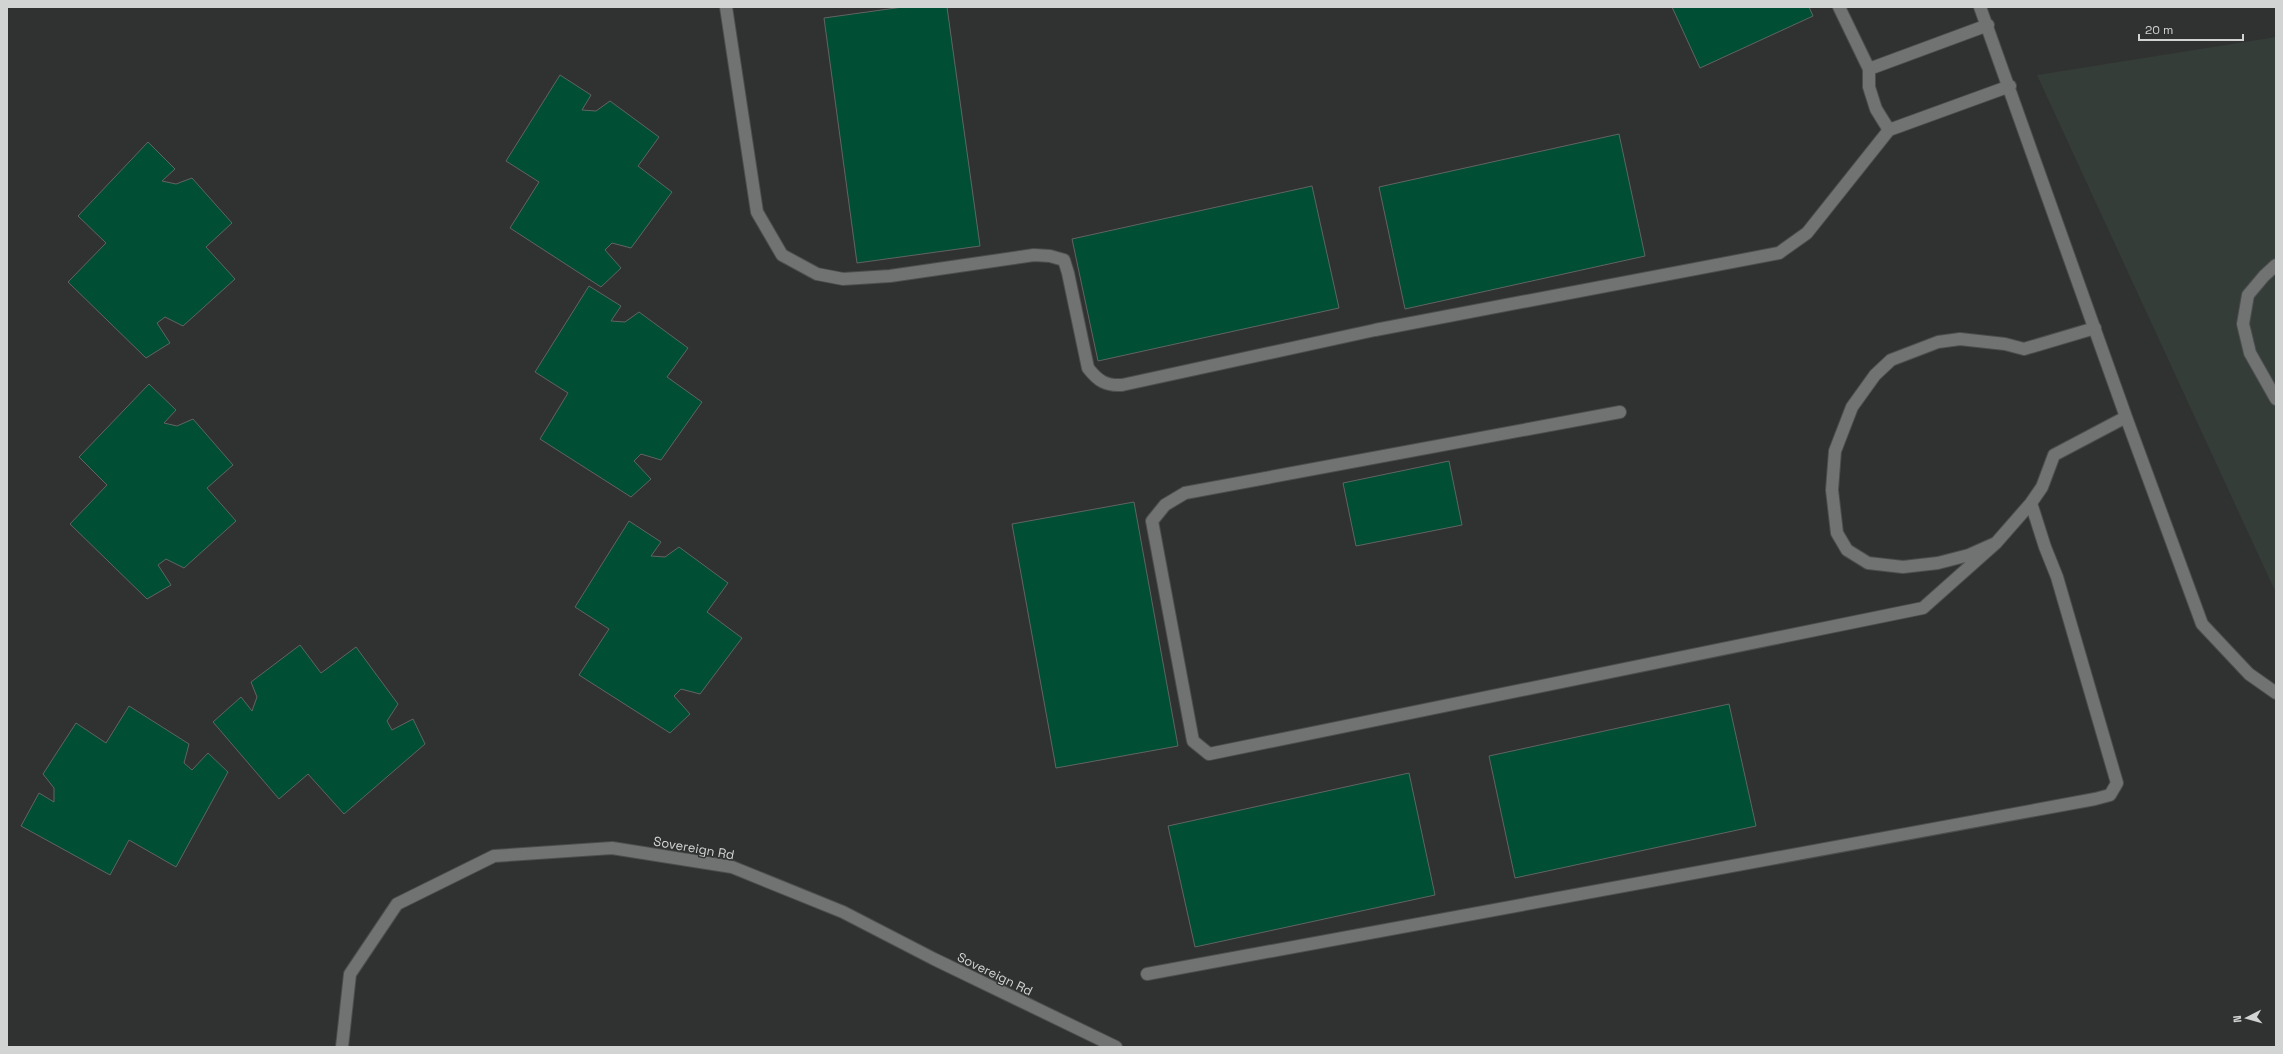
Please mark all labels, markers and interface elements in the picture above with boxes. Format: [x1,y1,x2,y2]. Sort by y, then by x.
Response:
scale bar [2139,16,2243,42]
text: 20 m [2145,22,2173,38]
street label: Sovereign Rd [652,833,736,863]
street label: Sovereign Rd [954,948,1036,1000]
north arrow [2227,998,2267,1038]
text: N [2230,1015,2244,1023]

